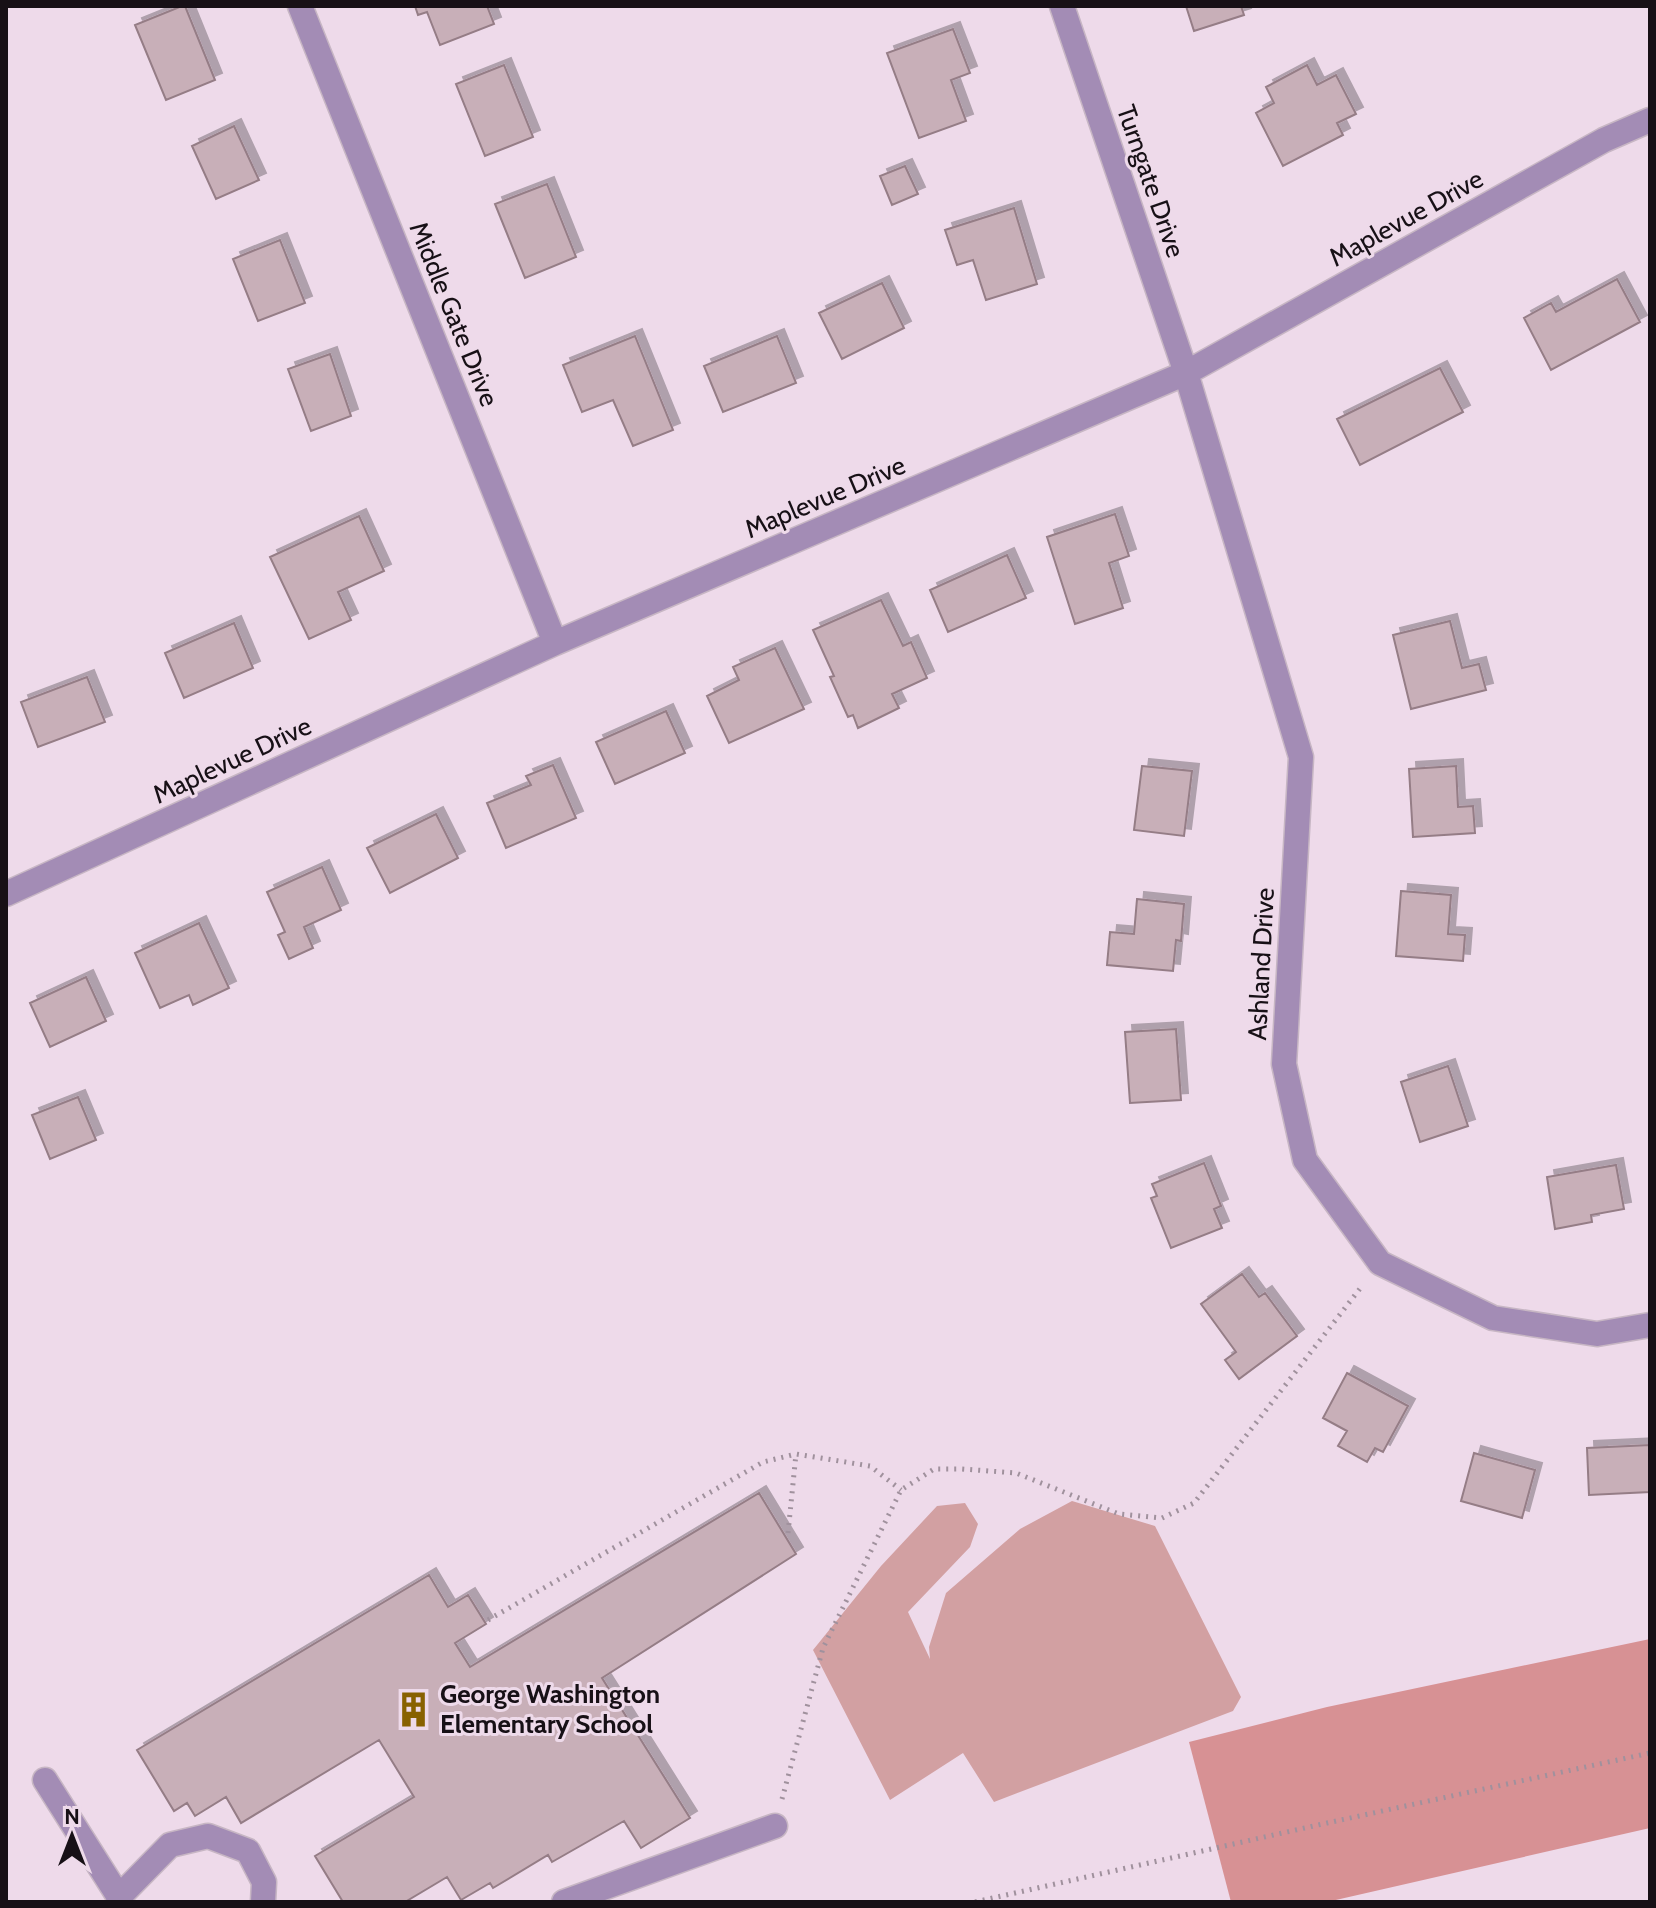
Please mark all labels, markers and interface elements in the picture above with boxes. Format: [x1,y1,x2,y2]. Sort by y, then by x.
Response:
street label: Turngate Drive [1110,100,1192,262]
street label: Maplevue Drive [1323,163,1489,273]
street label: Middle Gate Drive [402,217,506,411]
street label: Maplevue Drive [740,449,910,545]
street label: Maplevue Drive [148,709,316,811]
street label: Ashland Drive [1241,887,1281,1041]
place label: George Washington Elementary School [440,1678,660,1740]
building icon: George Washington Elementary School [395,1690,433,1728]
north arrow [32,1796,112,1876]
text: N [64,1803,80,1830]

